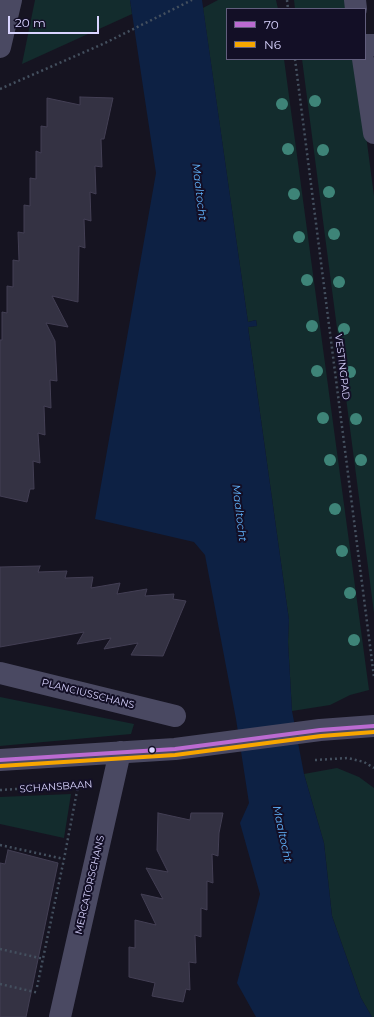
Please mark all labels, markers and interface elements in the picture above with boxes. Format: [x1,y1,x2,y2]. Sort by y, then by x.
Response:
scale bar [10,8,101,34]
legend [226,8,366,60]
text: 20 m [15,15,46,30]
text: 70 [264,17,279,32]
text: N6 [264,37,281,52]
water label: Maaltocht [189,163,209,221]
street label: VESTINGPAD [332,333,352,401]
water label: Maaltocht [229,484,249,542]
street label: PLANCIUSSCHANS [40,677,136,711]
unlabelled marker [147,745,157,755]
street label: SCHANSBAAN [19,778,93,796]
water label: Maaltocht [270,804,294,864]
street label: MERCATORSCHANS [73,834,107,936]

